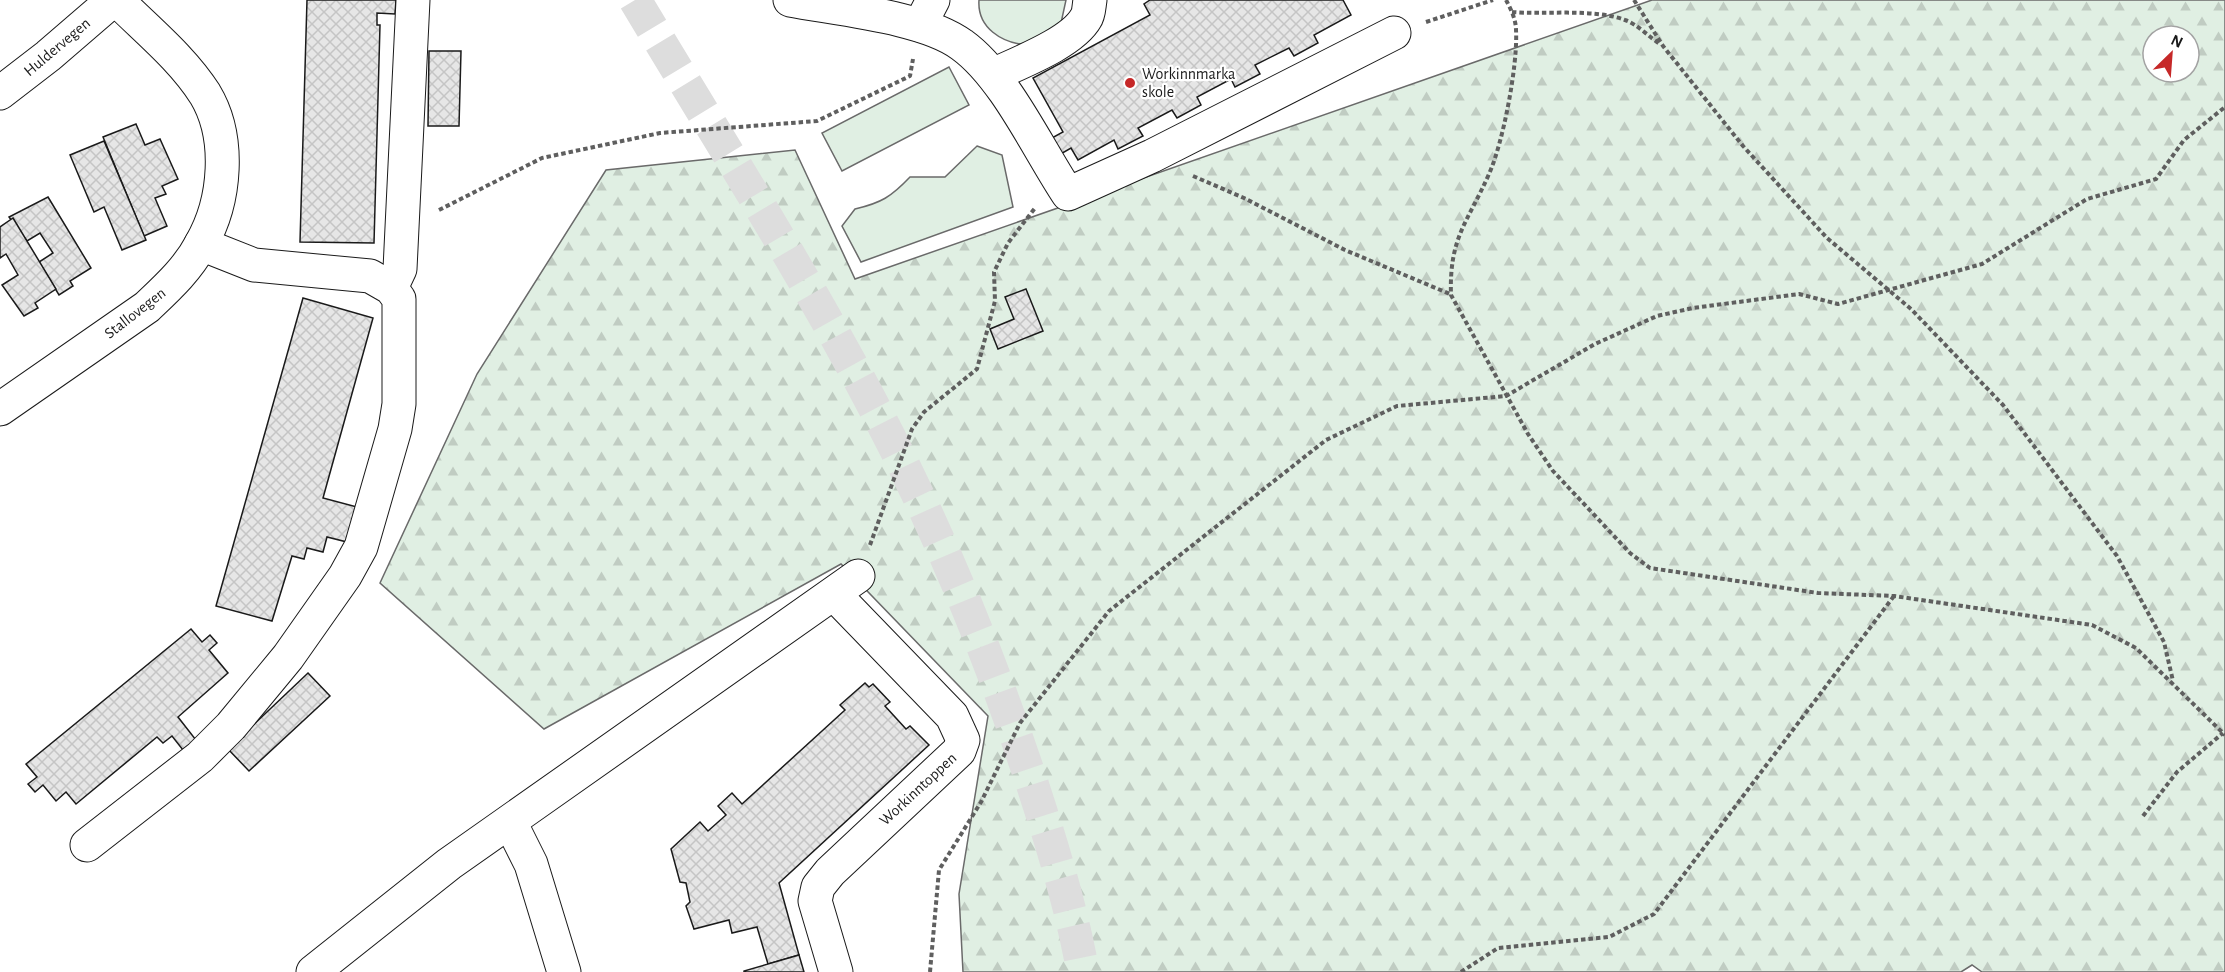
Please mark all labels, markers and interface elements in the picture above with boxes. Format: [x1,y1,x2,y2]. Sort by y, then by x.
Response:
street label: Huldervegen [21,15,93,79]
north arrow [2141,24,2201,84]
text: N [2168,32,2185,51]
place label: Workinnmarka skole [1142,66,1235,100]
marker: Workinnmarka skole [1123,76,1137,90]
street label: Stallovegen [101,284,169,342]
street label: Workinntoppen [876,750,960,828]

